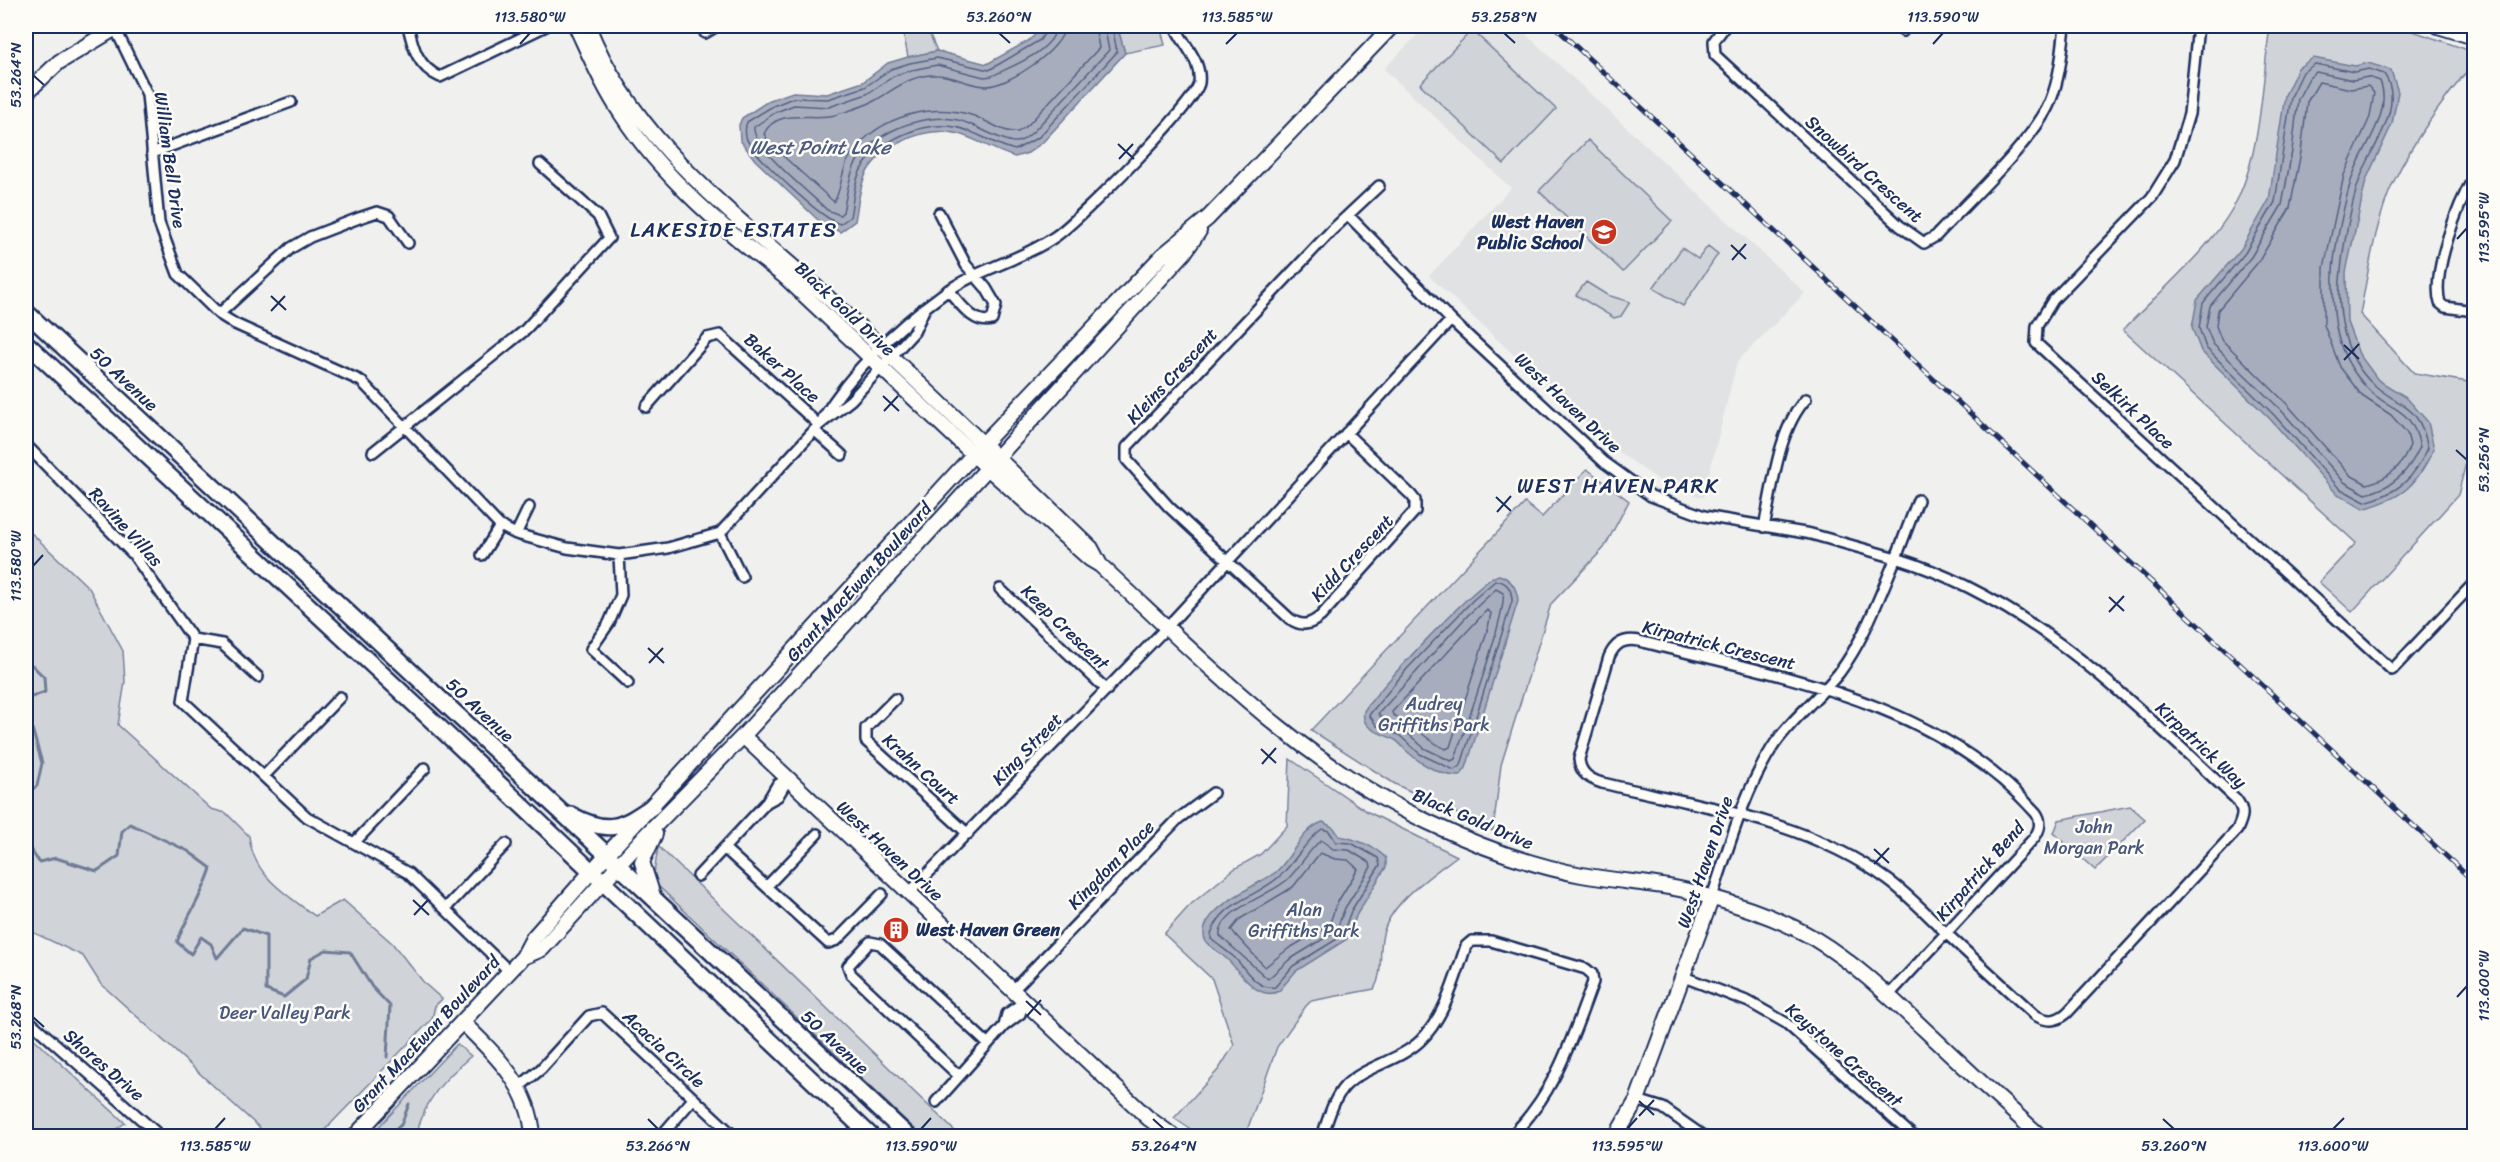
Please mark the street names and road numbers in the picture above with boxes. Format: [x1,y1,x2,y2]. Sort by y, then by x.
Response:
street label: William Bell Drive [145,90,195,231]
street label: Snowbird Crescent [1797,107,1931,231]
street label: Black Gold Drive [787,253,903,365]
street label: Kleins Crescent [1118,320,1226,432]
street label: Baker Place [736,325,828,411]
street label: 50 Avenue [82,338,166,420]
street label: West Haven Drive [1507,344,1629,462]
street label: Selkirk Place [2084,362,2182,458]
street label: Ravine Villas [81,479,172,575]
street label: Grant MacEwan Boulevard [778,493,941,670]
street label: Kidd Crescent [1302,506,1402,610]
street label: Keep Crescent [1013,576,1117,678]
street label: Kirpatrick Crescent [1639,611,1799,679]
street label: 50 Avenue [438,669,522,751]
street label: Kirpatrick Way [2147,693,2255,797]
street label: King Street [984,705,1070,793]
street label: Krahn Court [874,725,968,813]
street label: Black Gold Drive [1407,779,1539,859]
street label: West Haven Drive [829,792,951,910]
street label: West Haven Drive [1667,792,1743,932]
street label: Kingdom Place [1059,812,1163,918]
street label: Kirpatrick Bend [1927,812,2034,928]
street label: Grant MacEwan Boulevard [344,946,509,1121]
street label: Keystone Crescent [1778,994,1911,1116]
street label: Acacia Circle [614,1001,713,1096]
street label: 50 Avenue [793,1001,877,1083]
street label: Shores Drive [56,1020,152,1110]

